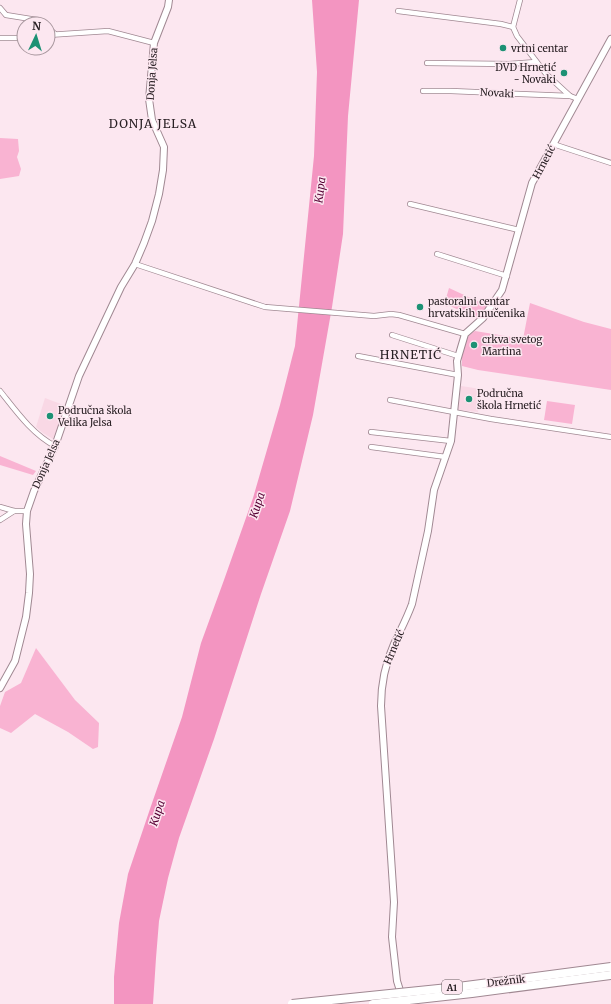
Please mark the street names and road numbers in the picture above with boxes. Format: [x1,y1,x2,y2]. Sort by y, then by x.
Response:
street label: Donja Jelsa [144,47,160,101]
street label: Novaki [480,86,514,100]
street label: Hrnetić [530,143,558,181]
street label: Donja Jelsa [29,437,63,491]
street label: Hrnetić [381,628,407,666]
street label: Drežnik [486,972,527,990]
road number: A1 [442,980,462,994]

